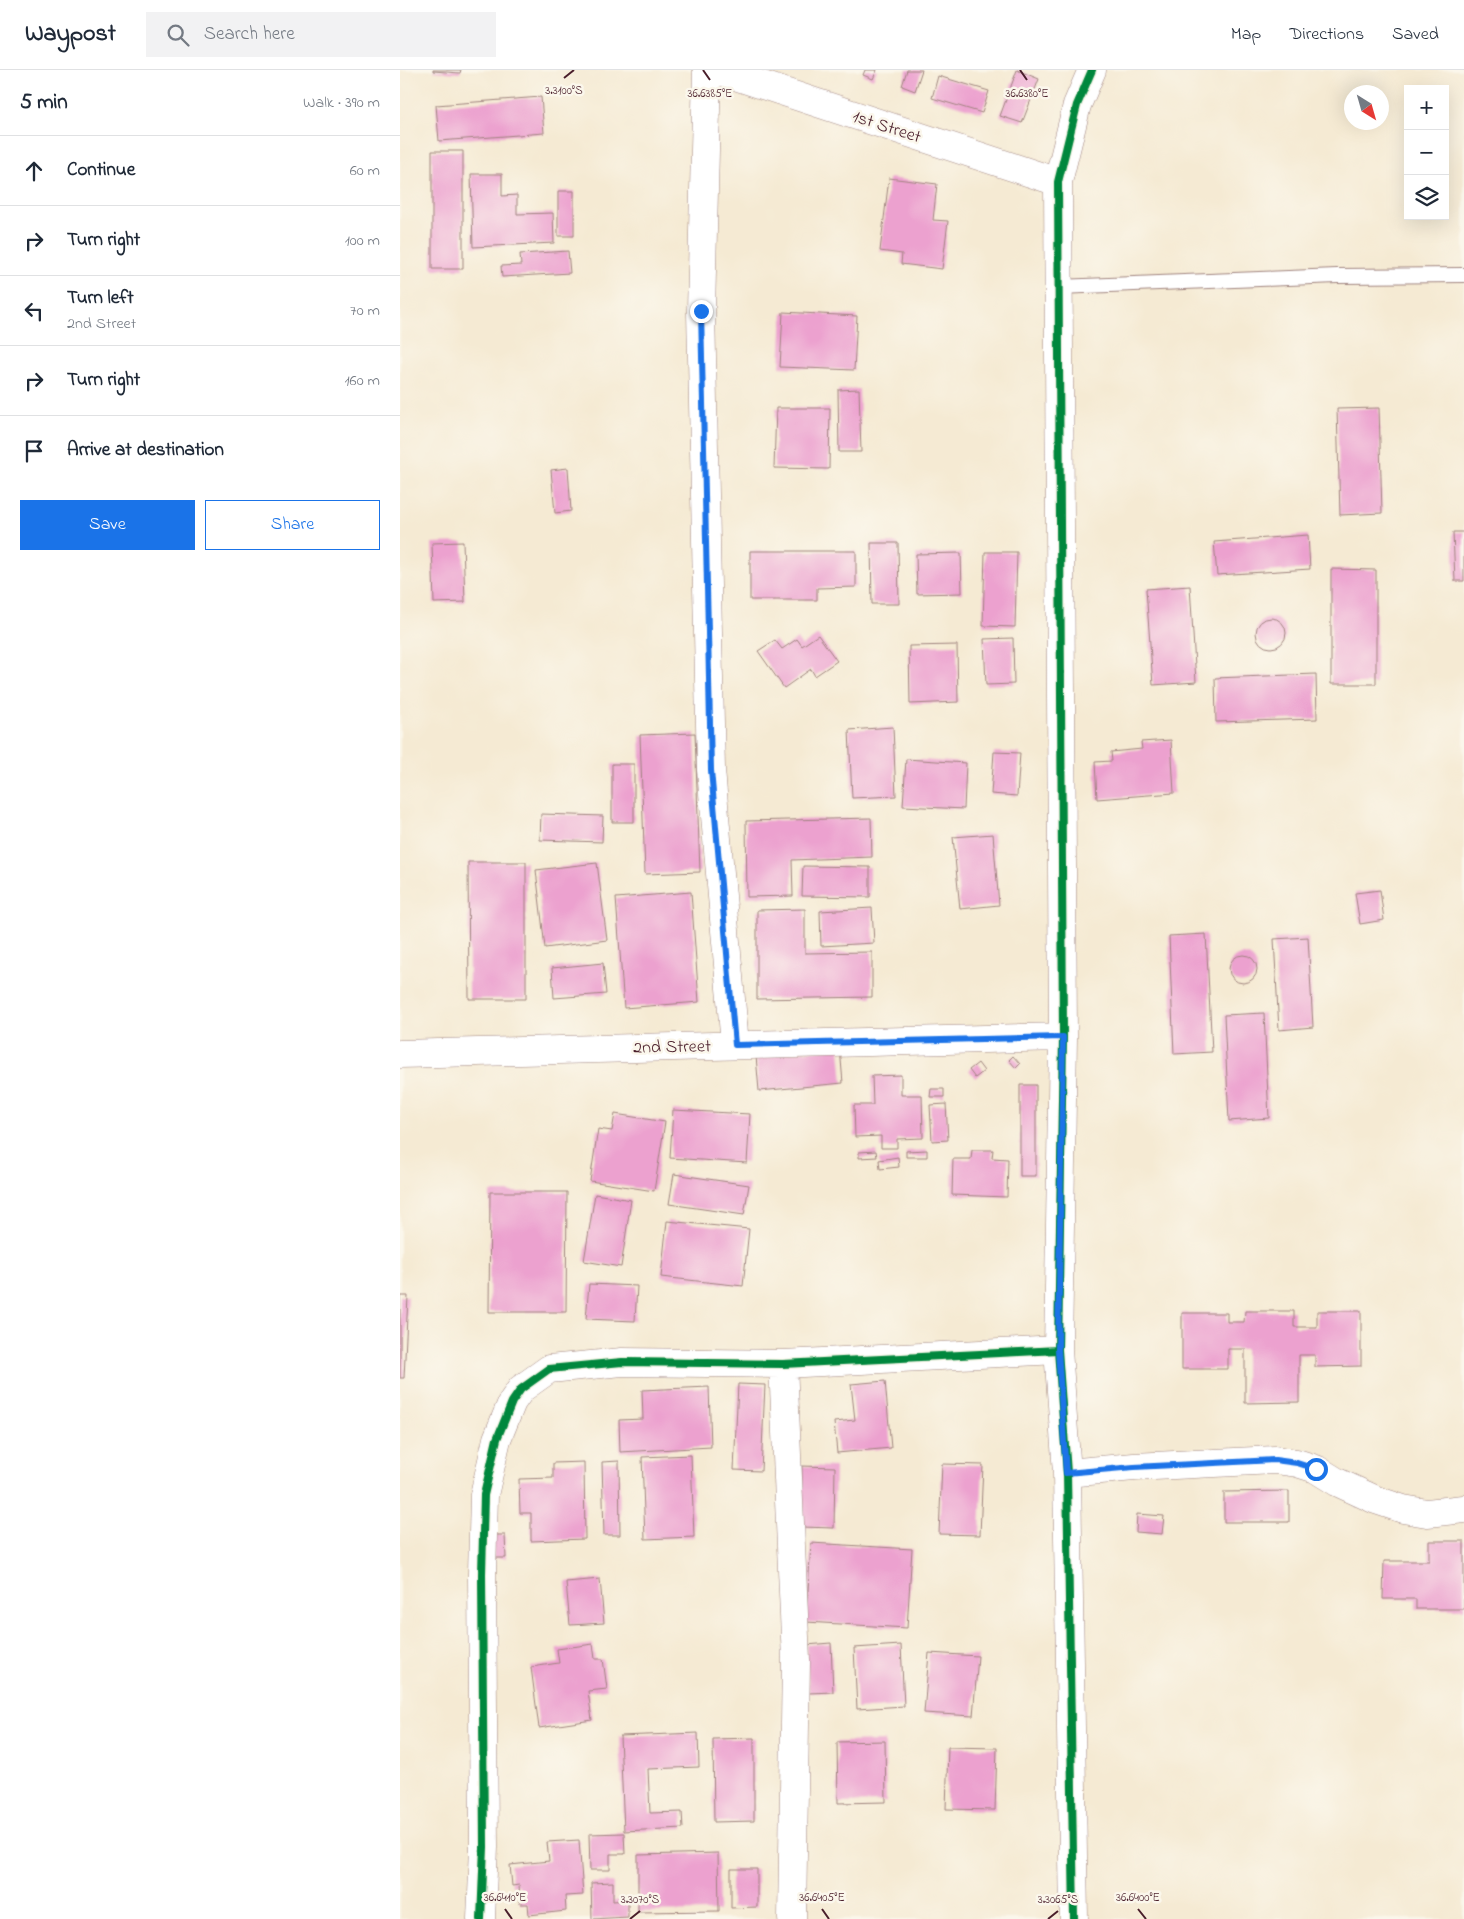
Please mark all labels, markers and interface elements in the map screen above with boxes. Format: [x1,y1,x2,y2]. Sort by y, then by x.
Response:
search box [146,12,496,57]
text: Waypost [25,17,116,52]
icon: search [164,21,192,49]
text: Search here [204,21,295,48]
text: Map [1231,22,1261,48]
text: Directions [1289,22,1364,48]
text: Saved [1392,22,1439,48]
text: 3.3100°S [545,82,583,100]
text: 36.6385°E [688,85,732,103]
text: 36.6380°E [1005,85,1049,103]
north arrow [1344,85,1389,130]
map controls [1404,85,1449,220]
button: + [1404,85,1449,130]
text: 5 min [20,88,68,118]
text: Walk · 390 m [303,91,380,115]
street label: 1st Street [849,105,924,151]
button: − [1404,130,1449,175]
icon: ahead [20,157,48,185]
text: Continue [67,157,135,184]
text: 60 m [350,159,380,183]
button: layers [1404,175,1449,220]
icon: right [20,227,48,255]
text: Turn right [67,227,140,254]
text: 100 m [345,229,380,253]
text: Turn left [67,285,134,312]
icon: left [20,297,48,325]
text: 70 m [350,299,380,323]
route end [690,300,713,323]
text: 2nd Street [67,312,136,336]
icon: right [20,367,48,395]
text: Turn right [67,367,140,394]
text: 160 m [345,369,380,393]
icon: arrive [20,437,48,465]
text: Arrive at destination [67,437,224,464]
button: Save [20,500,195,550]
button: Share [205,500,380,550]
street label: 2nd Street [633,1034,711,1062]
route start [1305,1458,1328,1481]
text: 36.6410°E [484,1889,526,1907]
text: 36.6405°E [799,1889,845,1907]
text: 36.6400°E [1116,1889,1160,1907]
text: 3.3070°S [621,1891,660,1909]
text: 3.3065°S [1038,1891,1079,1909]

